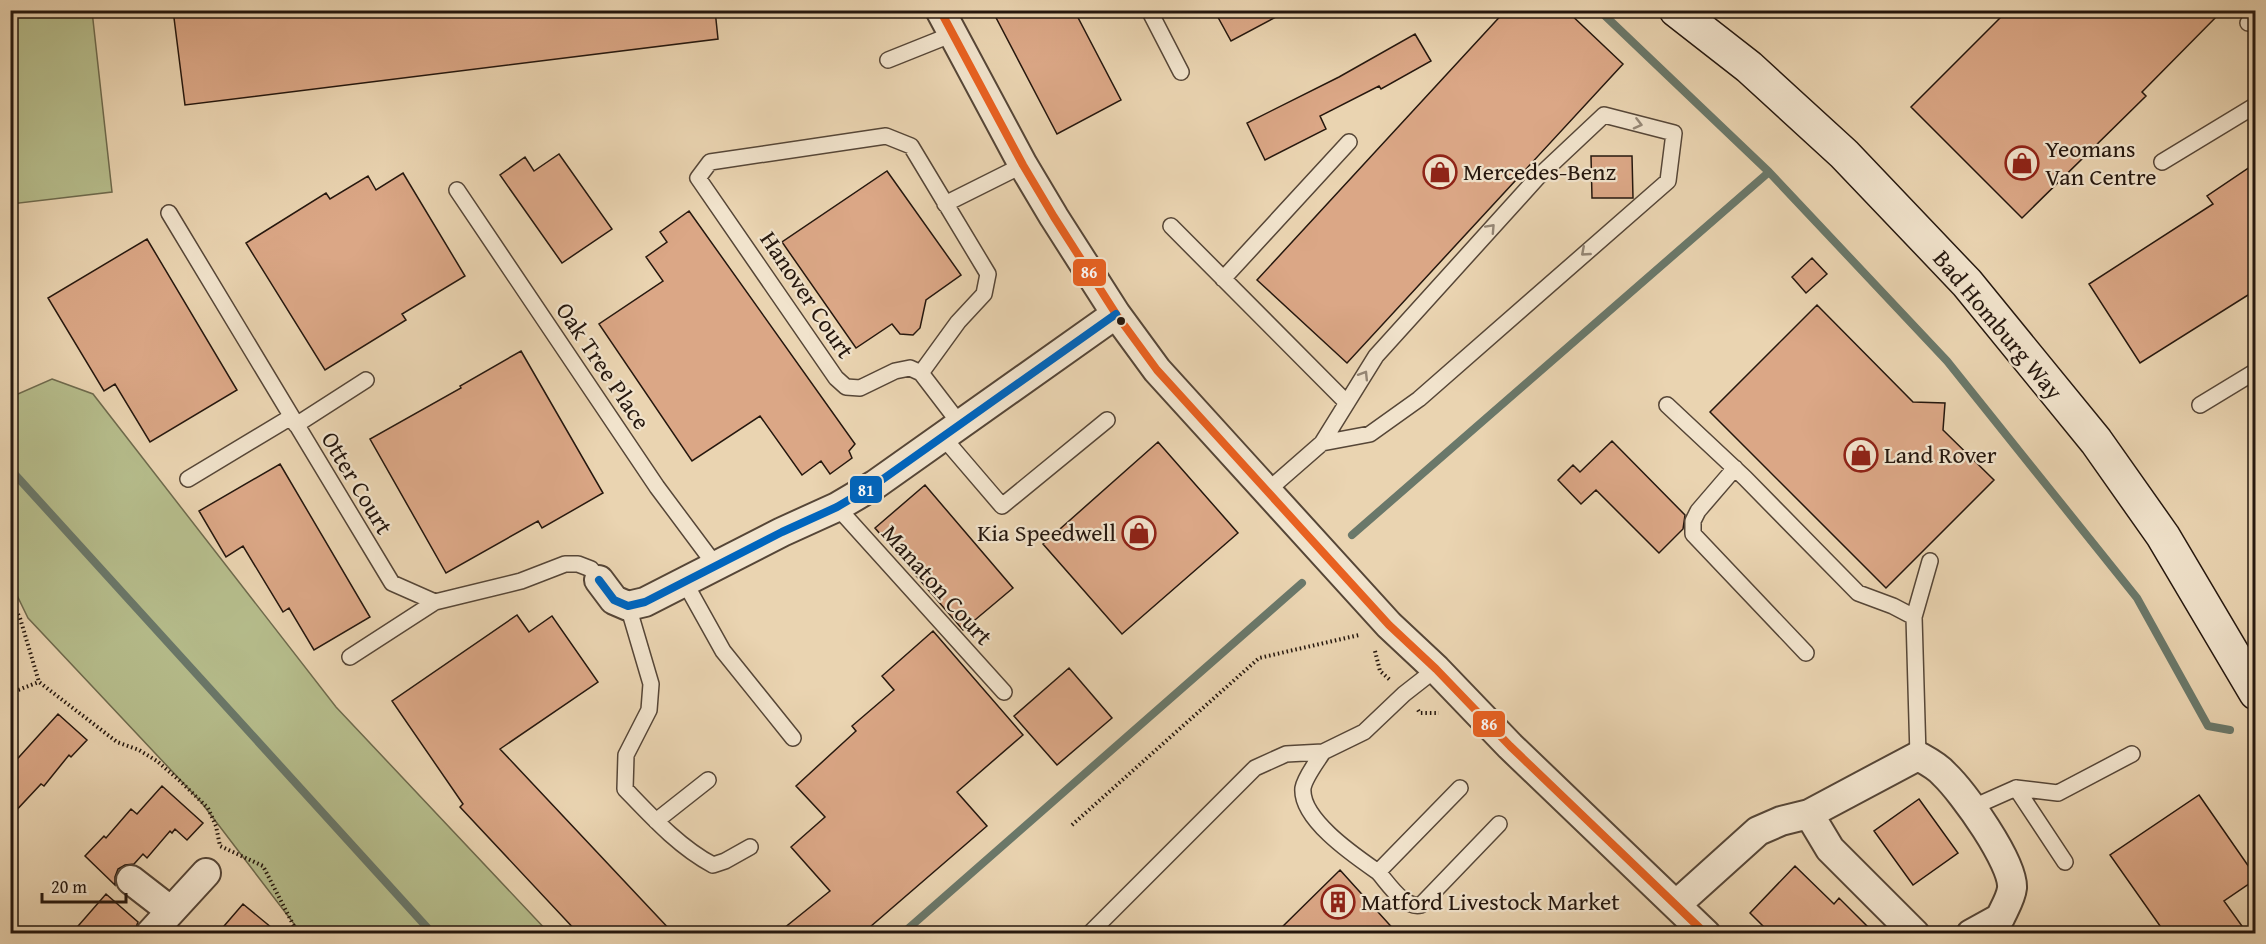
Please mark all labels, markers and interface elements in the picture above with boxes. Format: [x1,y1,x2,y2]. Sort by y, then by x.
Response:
one-way arrow [1632,117,1643,129]
place label: Yeomans Van Centre [2045,131,2156,194]
shop icon: Yeomans Van Centre [2004,145,2040,181]
shop icon: Mercedes-Benz [1422,154,1458,190]
place label: Mercedes-Benz [1463,154,1616,189]
street label: Hanover Court [752,224,863,366]
one-way arrow [1484,224,1495,235]
street label: Bad Homburg Way [1925,242,2072,407]
one-way arrow [1581,245,1592,256]
line badge: 86 [1072,258,1107,287]
text: 86 [1081,260,1097,284]
street label: Oak Tree Place [548,295,659,436]
unlabelled marker [1115,315,1127,327]
one-way arrow [1356,371,1368,381]
street label: Otter Court [313,425,402,541]
shop icon: Land Rover [1843,437,1879,473]
place label: Land Rover [1884,437,1997,472]
line badge: 81 [849,475,883,504]
text: 81 [858,478,874,502]
place label: Kia Speedwell [977,515,1116,550]
shop icon: Kia Speedwell [1121,515,1157,551]
street label: Manaton Court [874,516,1002,653]
line badge: 86 [1472,710,1506,738]
text: 86 [1481,712,1497,736]
scale bar [42,866,126,904]
text: 20 m [51,873,87,900]
building icon: Matford Livestock Market [1320,884,1356,920]
place label: Matford Livestock Market [1361,884,1620,919]

